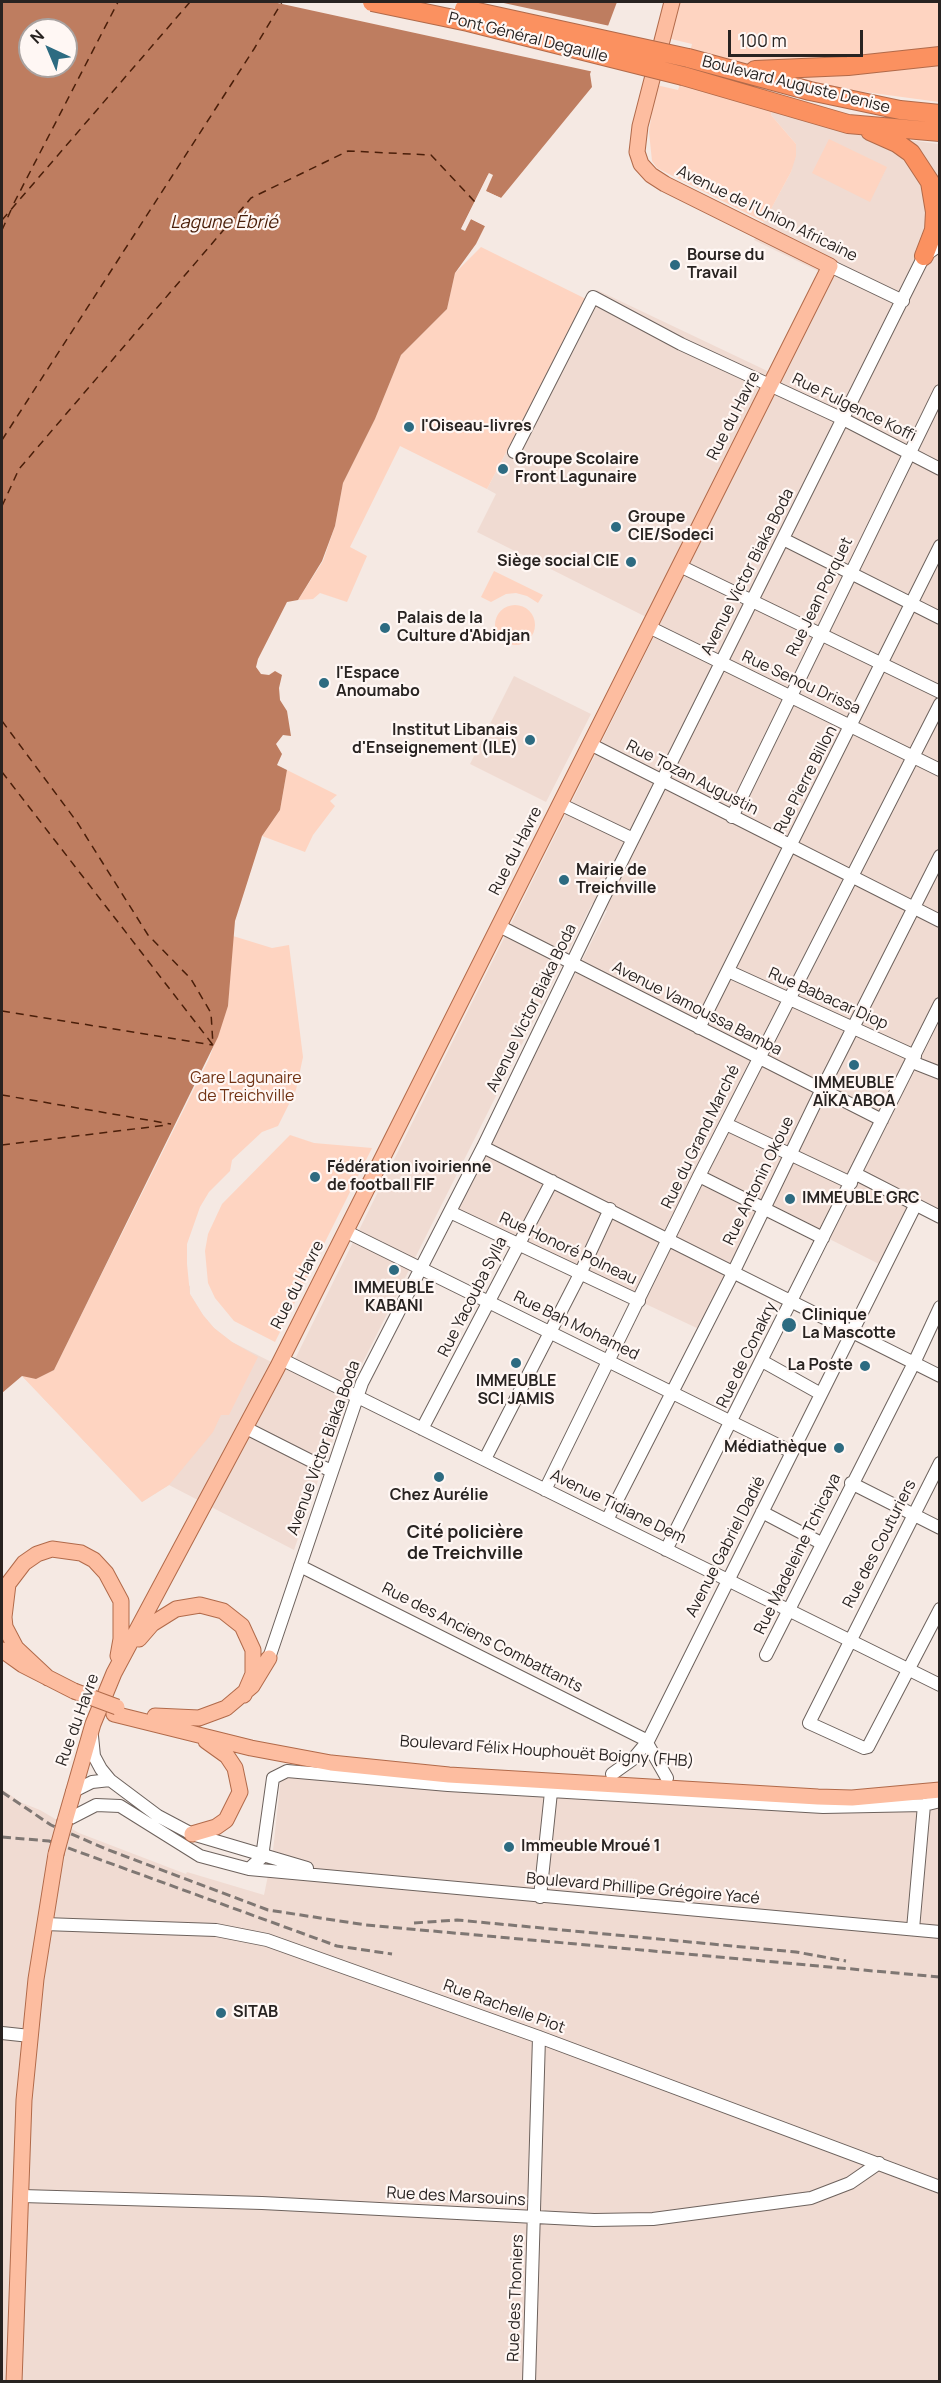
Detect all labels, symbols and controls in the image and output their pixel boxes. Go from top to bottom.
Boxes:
street label: Pont Général Degaulle [446,9,610,67]
north arrow [18,18,78,78]
scale bar [731,18,866,56]
text: N [25,25,49,48]
text: 100 m [739,28,787,52]
street label: Boulevard Auguste Denise [700,52,892,118]
street label: Avenue de l'Union Africaine [674,162,860,266]
water label: Lagune Ébrié [170,212,278,234]
place label: Bourse du Travail [687,246,764,284]
marker: Bourse du Travail [668,258,682,272]
street label: Rue du Havre [703,368,765,464]
street label: Rue Fulgence Koffi [789,370,919,446]
place label: l'Oiseau-livres [421,417,532,437]
marker: l'Oiseau-livres [402,420,416,434]
place label: Groupe Scolaire Front Lagunaire [515,450,639,488]
marker: Groupe Scolaire Front Lagunaire [496,462,510,476]
street label: Avenue Victor Biaka Boda [698,485,798,659]
place label: Groupe CIE/Sodeci [628,508,714,546]
marker: Groupe CIE/Sodeci [609,520,623,534]
street label: Rue Jean Porquet [783,534,857,660]
place label: Siège social CIE [497,552,619,572]
marker: Siège social CIE [624,555,638,569]
place label: Palais de la Culture d'Abidjan [397,609,530,647]
marker: Palais de la Culture d'Abidjan [378,621,392,635]
street label: Rue Senou Drissa [739,647,863,719]
place label: l'Espace Anoumabo [336,664,420,702]
marker: l'Espace Anoumabo [317,676,331,690]
place label: Institut Libanais d'Enseignement (ILE) [352,721,518,759]
street label: Rue Pierre Billon [770,723,842,837]
marker: Institut Libanais d'Enseignement (ILE) [523,733,537,747]
street label: Rue Tozan Augustin [623,736,761,820]
street label: Rue du Havre [485,803,547,899]
place label: Mairie de Treichville [576,861,656,899]
marker: Mairie de Treichville [557,873,571,887]
street label: Avenue Victor Biaka Boda [483,921,581,1095]
street label: Avenue Vamoussa Bamba [609,958,785,1060]
street label: Rue Babacar Diop [765,964,891,1034]
marker: IMMEUBLE AÏKA ABOA [847,1058,861,1072]
street label: Rue du Grand Marché [658,1062,744,1212]
park label: Gare Lagunaire de Treichville [190,1069,302,1107]
place label: IMMEUBLE AÏKA ABOA [813,1074,895,1112]
street label: Rue Antonin Okoue [719,1113,799,1249]
place label: Fédération ivoirienne de football FIF [327,1158,491,1196]
marker: Fédération ivoirienne de football FIF [308,1170,322,1184]
place label: IMMEUBLE GRC [802,1189,920,1209]
marker: IMMEUBLE GRC [783,1192,797,1206]
street label: Rue Honoré Polneau [496,1209,640,1289]
street label: Rue Yacouba Sylla [434,1234,512,1360]
street label: Rue du Havre [267,1237,329,1333]
marker: IMMEUBLE KABANI [387,1263,401,1277]
place label: IMMEUBLE KABANI [354,1279,434,1317]
street label: Rue Bah Mohamed [510,1287,642,1365]
street label: Rue de Conakry [713,1299,781,1411]
place label: Clinique La Mascotte [802,1306,896,1344]
marker: Clinique La Mascotte [780,1316,798,1334]
marker: IMMEUBLE SCI JAMIS [509,1356,523,1370]
place label: La Poste [787,1356,853,1376]
street label: Avenue Victor Biaka Boda [283,1358,365,1538]
marker: La Poste [858,1359,872,1373]
place label: IMMEUBLE SCI JAMIS [476,1372,556,1410]
place label: Médiathèque [724,1438,827,1458]
marker: Médiathèque [832,1441,846,1455]
street label: Avenue Tidiane Dem [547,1466,689,1548]
marker: Chez Aurélie [432,1470,446,1484]
street label: Rue Madeleine Tchicaya [751,1470,845,1638]
street label: Avenue Gabriel Dadié [682,1473,770,1621]
street label: Rue des Couturiers [839,1477,921,1611]
place label: Chez Aurélie [390,1486,488,1506]
district label: Cité policière de Treichville [407,1522,523,1564]
street label: Rue des Anciens Combattants [378,1579,586,1697]
street label: Rue du Havre [52,1671,104,1769]
street label: Boulevard Félix Houphouët Boigny (FHB) [399,1732,695,1772]
place label: Immeuble Mroué 1 [521,1837,661,1857]
marker: Immeuble Mroué 1 [502,1840,516,1854]
street label: Boulevard Phillipe Grégoire Yacé [525,1869,761,1909]
street label: Rue Rachelle Piot [441,1976,567,2038]
place label: SITAB [233,2003,278,2023]
marker: SITAB [214,2006,228,2020]
street label: Rue des Marsouins [386,2184,526,2210]
street label: Rue des Thoniers [504,2234,528,2362]

